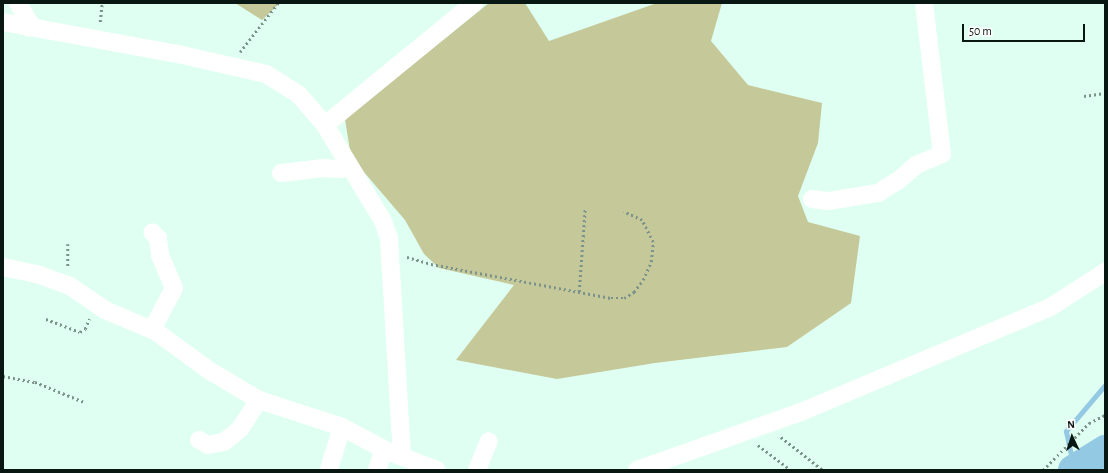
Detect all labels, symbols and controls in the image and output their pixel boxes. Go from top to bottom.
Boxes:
scale bar [964,16,1087,42]
text: 50 m [969,25,992,37]
north arrow [1052,417,1092,457]
text: N [1067,419,1075,430]

